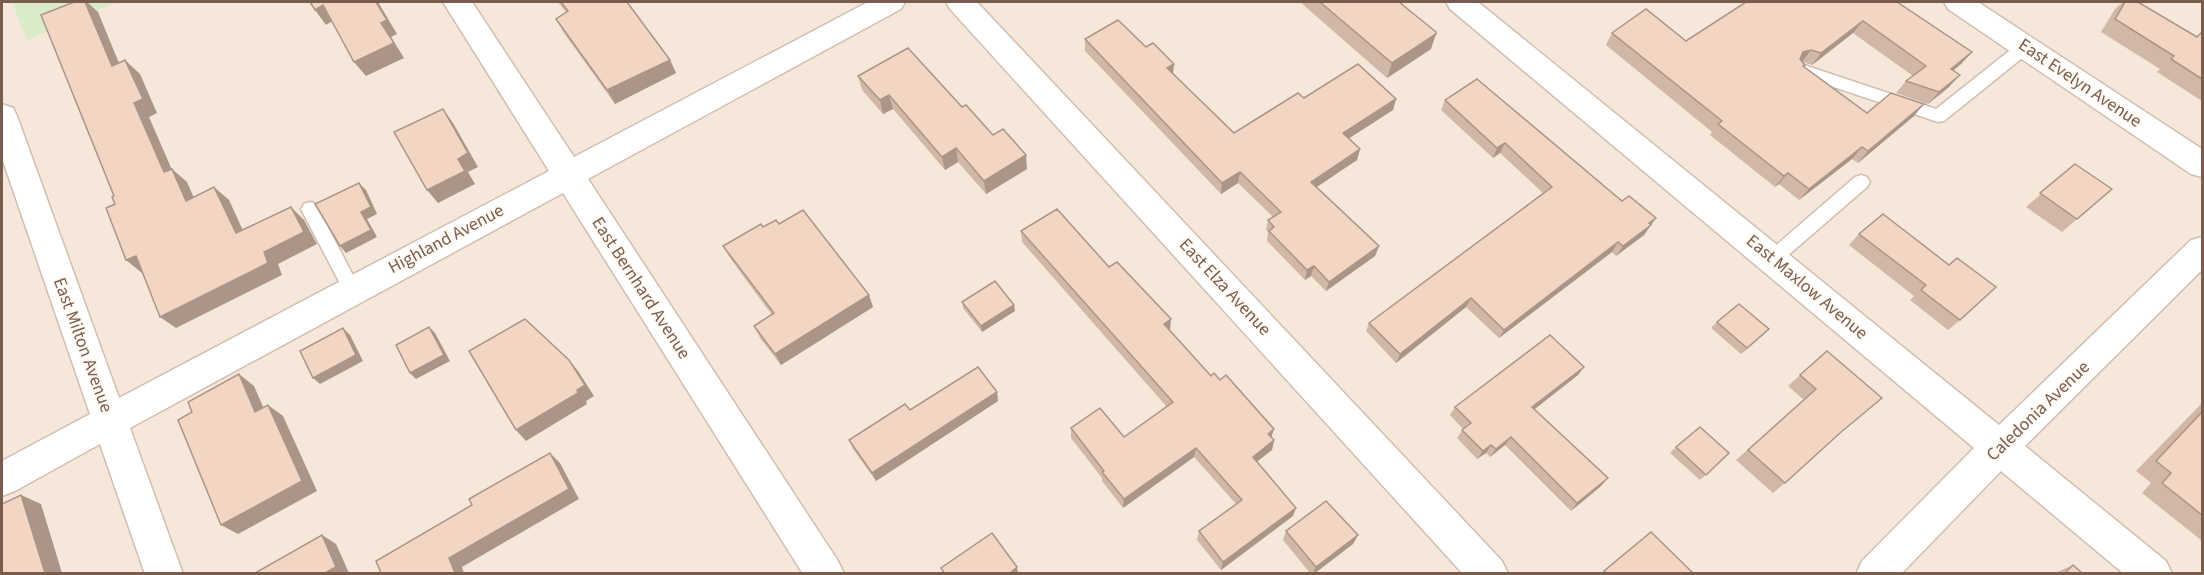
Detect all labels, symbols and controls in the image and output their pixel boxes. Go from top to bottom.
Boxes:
street label: East Evelyn Avenue [2013,32,2147,134]
street label: Highland Avenue [384,198,508,280]
street label: East Bernhard Avenue [586,212,696,364]
street label: East Maxlow Avenue [1741,229,1873,345]
street label: East Elza Avenue [1173,233,1277,341]
street label: East Milton Avenue [47,274,119,416]
street label: Caledonia Avenue [1981,355,2095,467]

